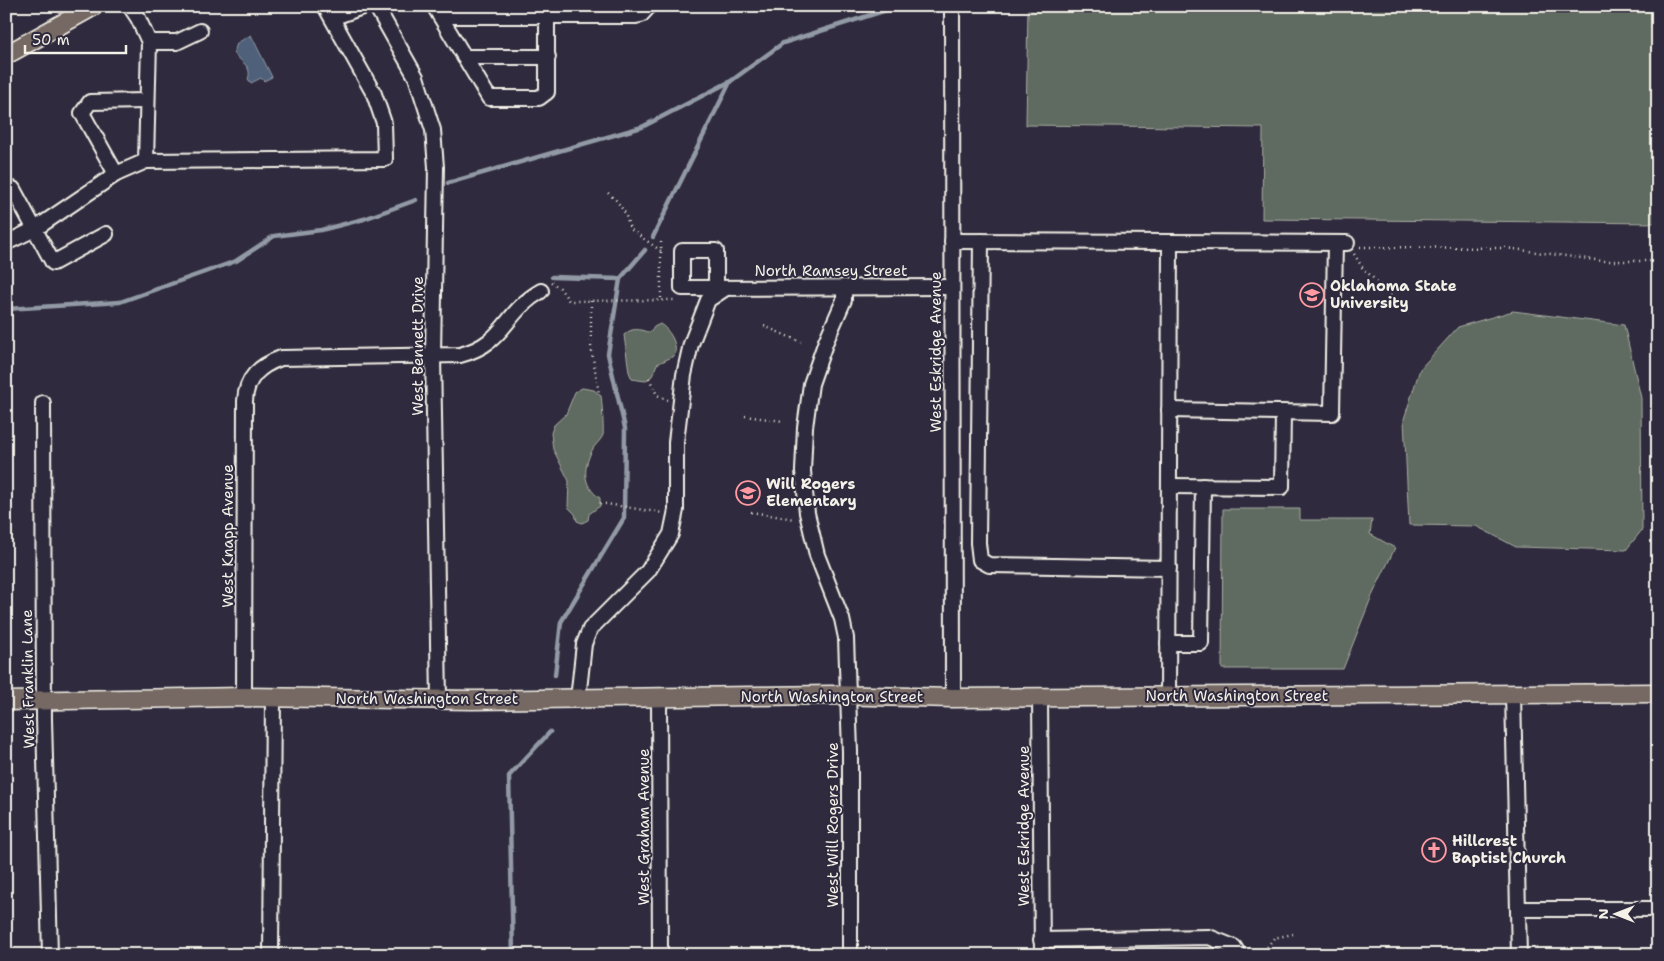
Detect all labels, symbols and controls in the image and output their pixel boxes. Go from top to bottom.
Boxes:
scale bar [25,22,126,54]
text: 50 m [32,30,70,50]
street label: North Ramsey Street [754,261,908,281]
street label: West Eskridge Avenue [926,271,946,433]
street label: West Bennett Drive [408,276,428,416]
place label: Oklahoma State University [1330,276,1457,313]
school or university icon: Oklahoma State University [1299,282,1325,308]
street label: West Knapp Avenue [218,464,238,608]
place label: Will Rogers Elementary [766,474,857,511]
school or university icon: Will Rogers Elementary [735,480,761,506]
street label: West Franklin Lane [17,609,39,749]
street label: North Washington Street [1146,686,1328,706]
street label: North Washington Street [741,687,923,707]
street label: North Washington Street [336,689,518,709]
street label: West Will Rogers Drive [823,742,843,908]
street label: West Eskridge Avenue [1014,745,1034,907]
street label: West Graham Avenue [634,748,654,906]
place label: Hillcrest Baptist Church [1452,831,1566,868]
church icon: Hillcrest Baptist Church [1421,837,1447,863]
north arrow [1592,888,1642,938]
text: N [1594,908,1612,920]

